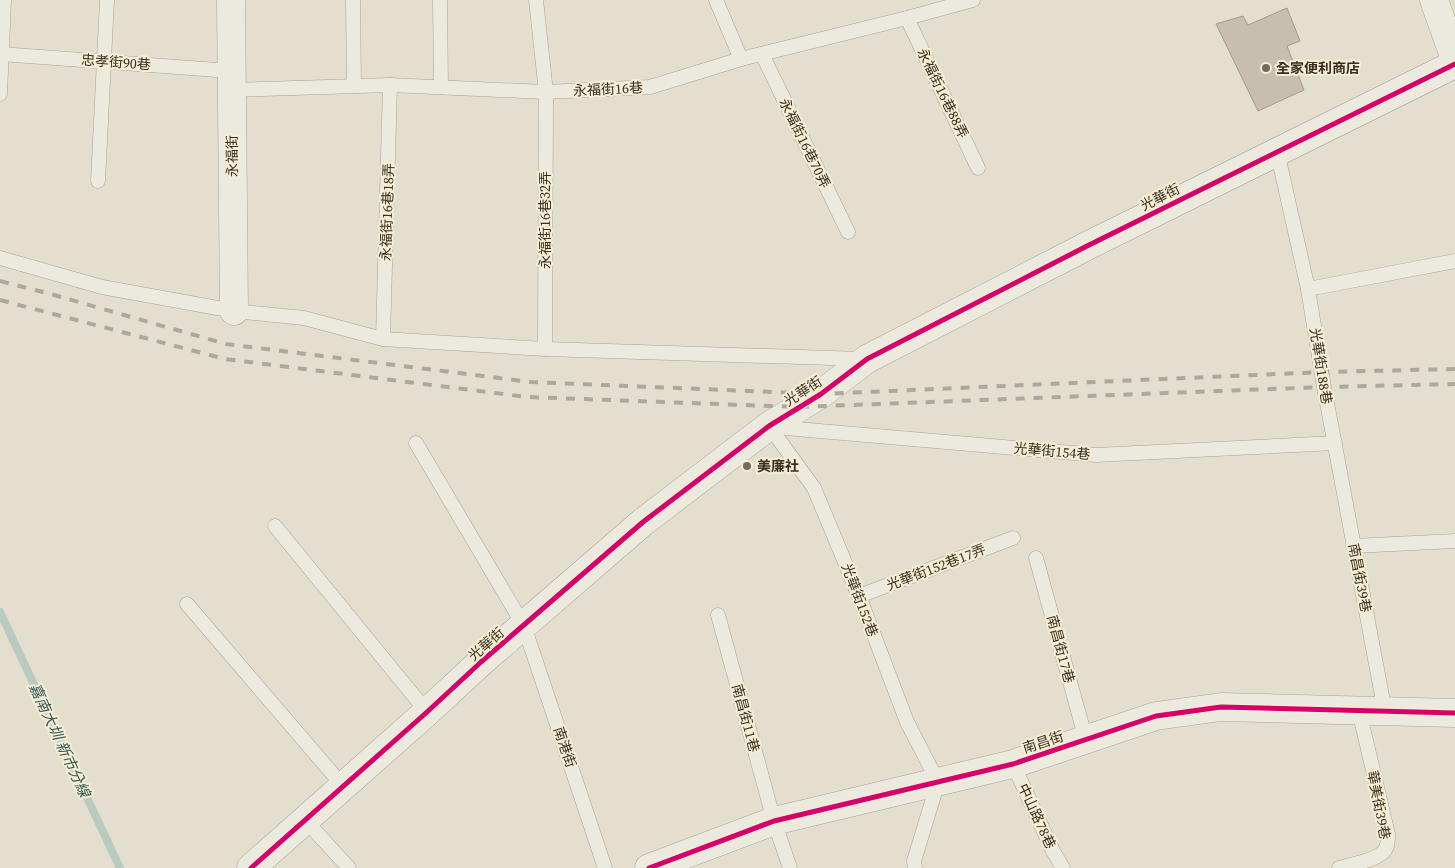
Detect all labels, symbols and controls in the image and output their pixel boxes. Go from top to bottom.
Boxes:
street label: 永福街16巷88弄 [913,45,973,141]
street label: 忠孝街90巷 [80,50,152,74]
place label: 全家便利商店 [1276,58,1360,78]
marker: 全家便利商店 [1260,62,1272,74]
street label: 永福街16巷 [573,77,643,101]
street label: 永福街16巷70弄 [775,95,835,191]
street label: 永福街 [222,135,242,177]
street label: 永福街16巷18弄 [375,163,399,261]
street label: 永福街16巷32弄 [535,171,555,269]
street label: 光華街 [1137,179,1183,215]
street label: 光華街188巷 [1305,326,1337,406]
street label: 光華街 [780,371,826,411]
street label: 光華街154巷 [1013,438,1091,464]
place label: 美廉社 [757,456,799,476]
marker: 美廉社 [741,460,753,472]
street label: 光華街152巷17弄 [883,539,989,595]
street label: 南昌街39巷 [1344,542,1376,614]
street label: 光華街152巷 [837,560,883,640]
street label: 南昌街17巷 [1042,613,1080,685]
street label: 光華街 [464,623,508,665]
water label: 嘉南大圳 新市分線 [24,680,96,802]
street label: 南昌街11巷 [727,682,765,754]
street label: 南港街 [549,724,581,770]
street label: 南昌街 [1020,726,1066,758]
street label: 華美街39巷 [1363,769,1395,841]
street label: 中山路78巷 [1013,780,1061,852]

